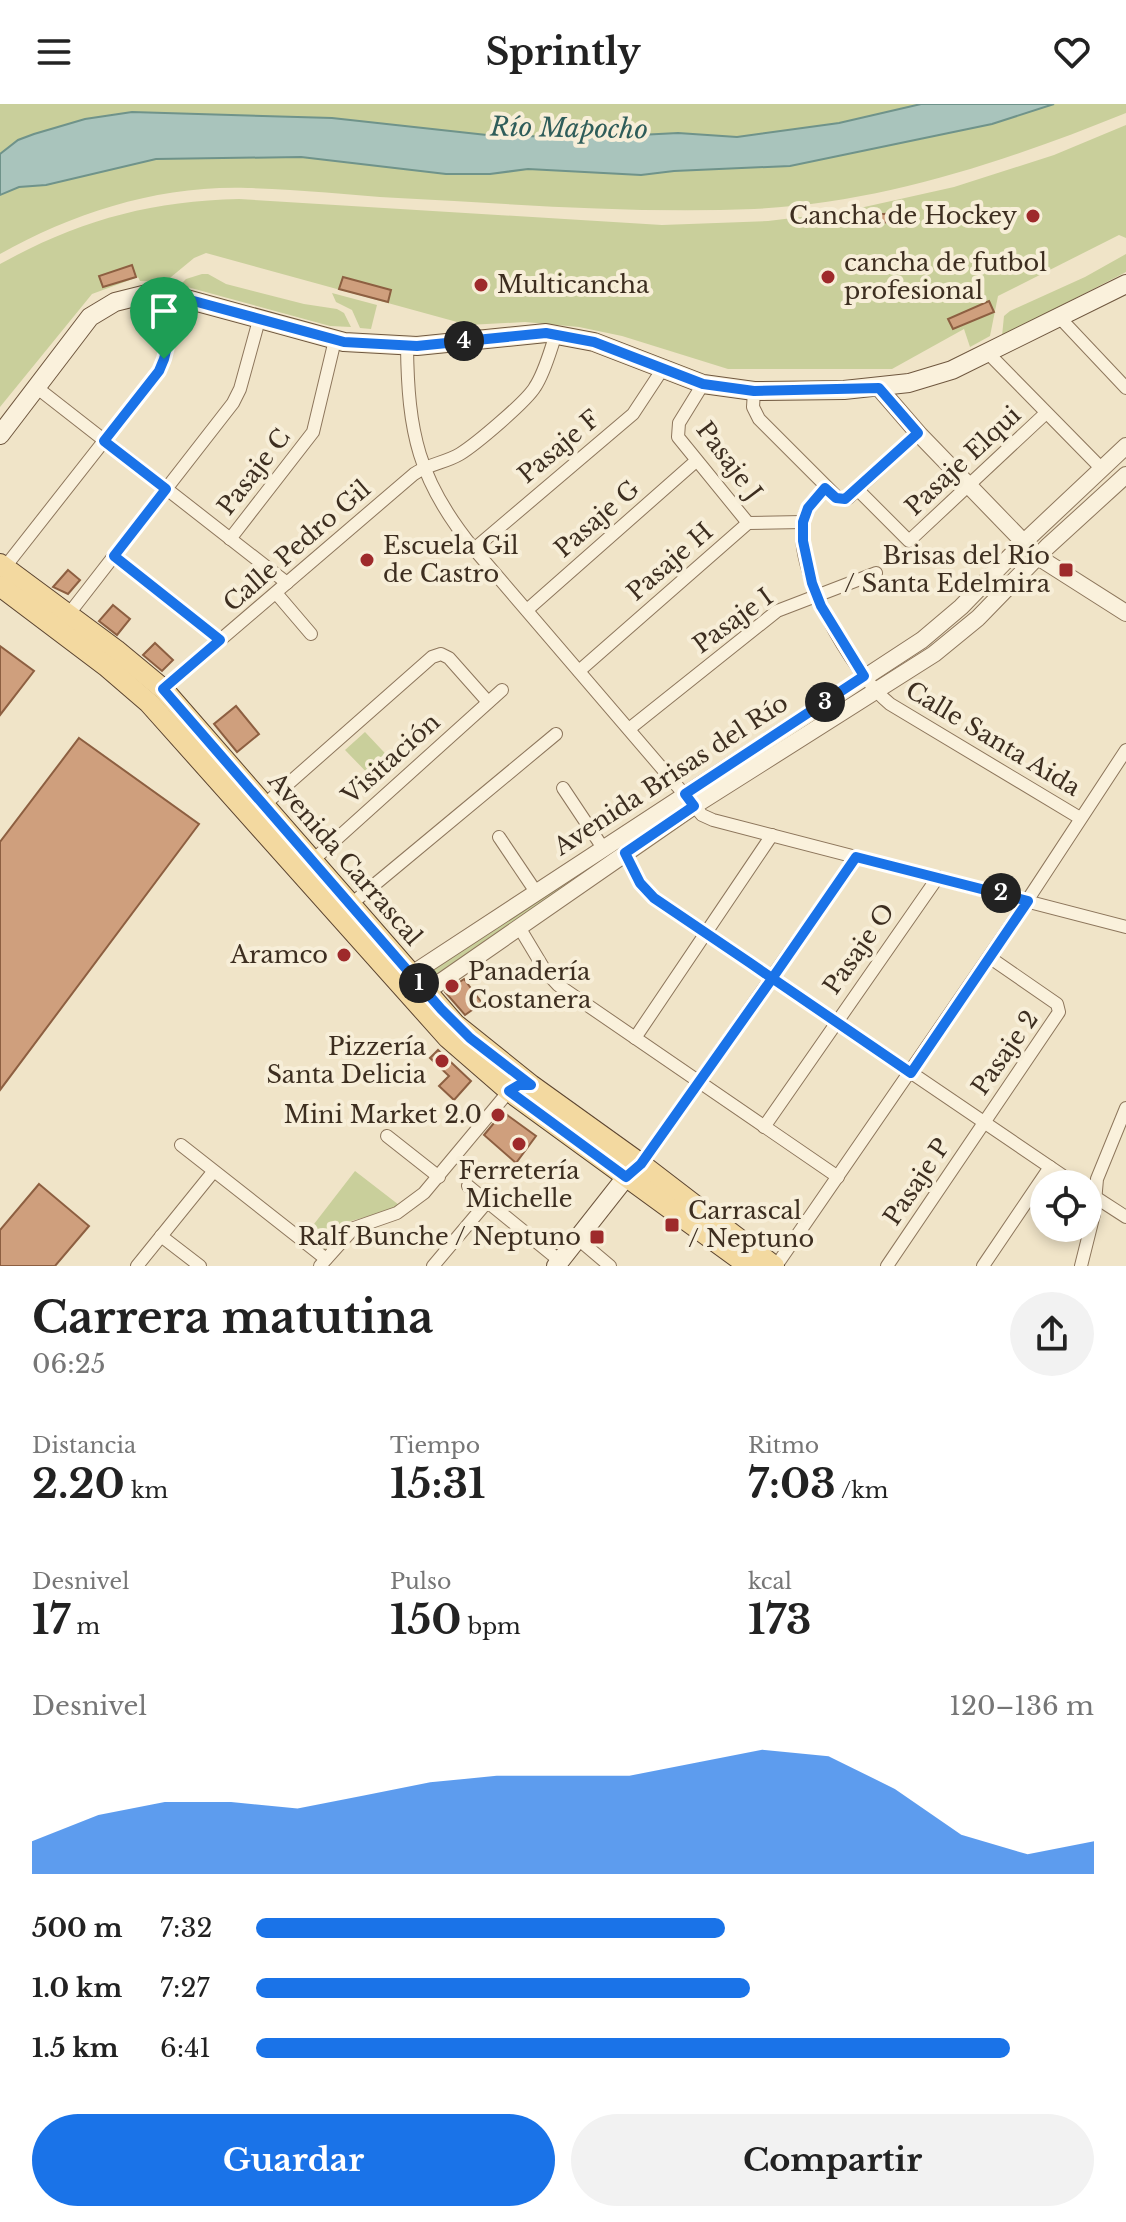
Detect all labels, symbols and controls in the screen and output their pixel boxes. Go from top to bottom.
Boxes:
icon: menu [32,30,76,74]
text: Sprintly [485,30,641,75]
icon: heart [1050,30,1094,74]
water label: Río Mapocho [489,111,648,145]
place label: Cancha de Hockey [789,201,1018,230]
marker: Cancha de Hockey [1024,207,1042,225]
place label: cancha de futbol profesional [844,248,1047,305]
marker: cancha de futbol profesional [819,268,837,286]
place label: Multicancha [497,270,650,299]
marker: Multicancha [472,276,490,294]
pin [130,277,198,359]
icon: arrive [142,289,186,333]
pin: 4 [444,321,484,361]
text: 4 [457,327,471,354]
street label: Pasaje Elqui [899,400,1026,521]
street label: Pasaje F [512,404,605,489]
street label: Pasaje J [690,416,768,506]
street label: Pasaje C [211,423,296,520]
street label: Calle Pedro Gil [217,474,376,617]
street label: Pasaje G [548,474,645,563]
street label: Pasaje H [621,517,718,607]
place label: Escuela Gil de Castro [383,531,519,588]
place label: Brisas del Río / Santa Edelmira [844,541,1051,598]
marker: Escuela Gil de Castro [358,551,376,569]
marker: Brisas del Río / Santa Edelmira [1057,561,1075,579]
street label: Pasaje I [687,582,778,659]
street label: Calle Santa Aida [901,675,1086,802]
pin: 3 [805,682,845,722]
street label: Avenida Brisas del Río [547,688,793,862]
text: 3 [818,688,832,715]
street label: Visitación [335,707,446,811]
street label: Avenida Carrascal [262,766,428,951]
pin: 2 [981,873,1021,913]
text: 2 [994,879,1008,906]
street label: Pasaje O [817,898,900,1000]
place label: Aramco [229,940,328,969]
marker: Aramco [335,946,353,964]
place label: Panadería Costanera [468,957,592,1014]
pin: 1 [399,963,439,1003]
text: 1 [414,969,424,996]
marker: Panadería Costanera [443,977,461,995]
street label: Pasaje 2 [965,1005,1044,1101]
place label: Pizzería Santa Delicia [266,1032,427,1089]
marker: Pizzería Santa Delicia [433,1052,451,1070]
place label: Mini Market 2.0 [284,1100,482,1129]
marker: Mini Market 2.0 [489,1106,507,1124]
street label: Pasaje P [877,1133,956,1231]
marker: Ferretería Michelle [510,1135,528,1153]
place label: Ferretería Michelle [459,1156,580,1213]
map controls [1030,1170,1102,1242]
button: locate [1030,1170,1102,1242]
place label: Carrascal / Neptuno [688,1196,814,1253]
marker: Carrascal / Neptuno [663,1216,681,1234]
place label: Ralf Bunche / Neptuno [298,1222,581,1251]
marker: Ralf Bunche / Neptuno [588,1228,606,1246]
text: Carrera matutina [32,1290,434,1345]
button: share [1010,1292,1094,1376]
text: 06:25 [32,1348,105,1380]
text: Distancia [32,1432,136,1459]
text: Tiempo [390,1432,480,1459]
text: Ritmo [748,1432,819,1459]
text: 2.20 [32,1459,125,1509]
text: 15:31 [390,1459,486,1509]
text: 7:03 [748,1459,836,1509]
text: km [125,1477,168,1504]
text: /km [836,1477,888,1504]
text: Desnivel [32,1568,129,1595]
text: Pulso [390,1568,451,1595]
text: kcal [748,1568,792,1595]
text: 17 [32,1595,70,1645]
text: 150 [390,1595,461,1645]
text: 173 [748,1595,812,1645]
text: m [70,1613,100,1640]
text: bpm [461,1613,521,1640]
text: Desnivel [32,1690,147,1722]
text: 120–136 m [949,1690,1094,1722]
text: 500 m [32,1912,122,1944]
text: 7:32 [160,1912,213,1944]
text: 1.0 km [32,1972,122,2004]
text: 7:27 [160,1972,210,2004]
text: 1.5 km [32,2032,119,2064]
text: 6:41 [160,2032,211,2064]
button: Guardar [32,2114,555,2206]
button: Compartir [571,2114,1094,2206]

